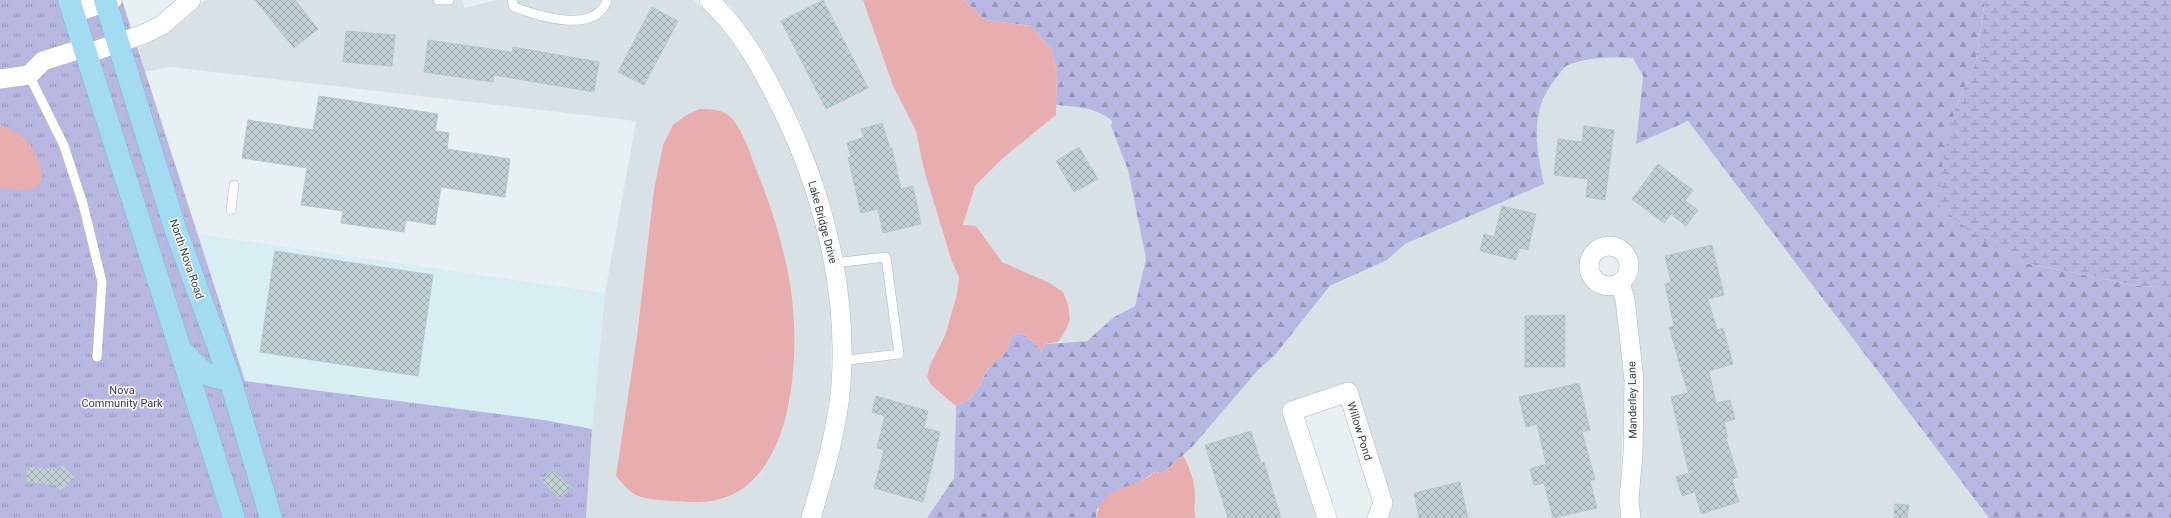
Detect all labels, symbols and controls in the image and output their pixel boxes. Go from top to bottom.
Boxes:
street label: Lake Bridge Drive [805,179,840,265]
street label: North Nova Road [167,217,206,301]
street label: Manderley Lane [1625,361,1640,439]
park label: Nova Community Park [81,384,163,410]
street label: Willow Pond [1344,400,1375,462]

